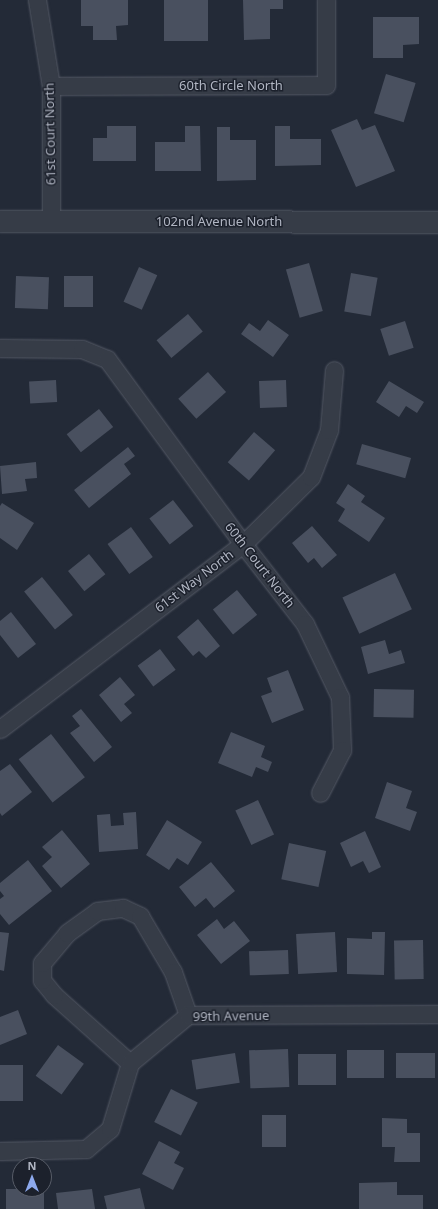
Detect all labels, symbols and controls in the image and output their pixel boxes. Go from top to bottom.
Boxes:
street label: 60th Circle North [179,77,283,93]
street label: 61st Court North [41,83,59,185]
street label: 102nd Avenue North [156,213,282,229]
street label: 60th Court North [222,519,298,611]
street label: 61st Way North [152,546,236,616]
street label: 99th Avenue [193,1008,269,1024]
north arrow [12,1157,52,1197]
text: N [28,1158,36,1173]

